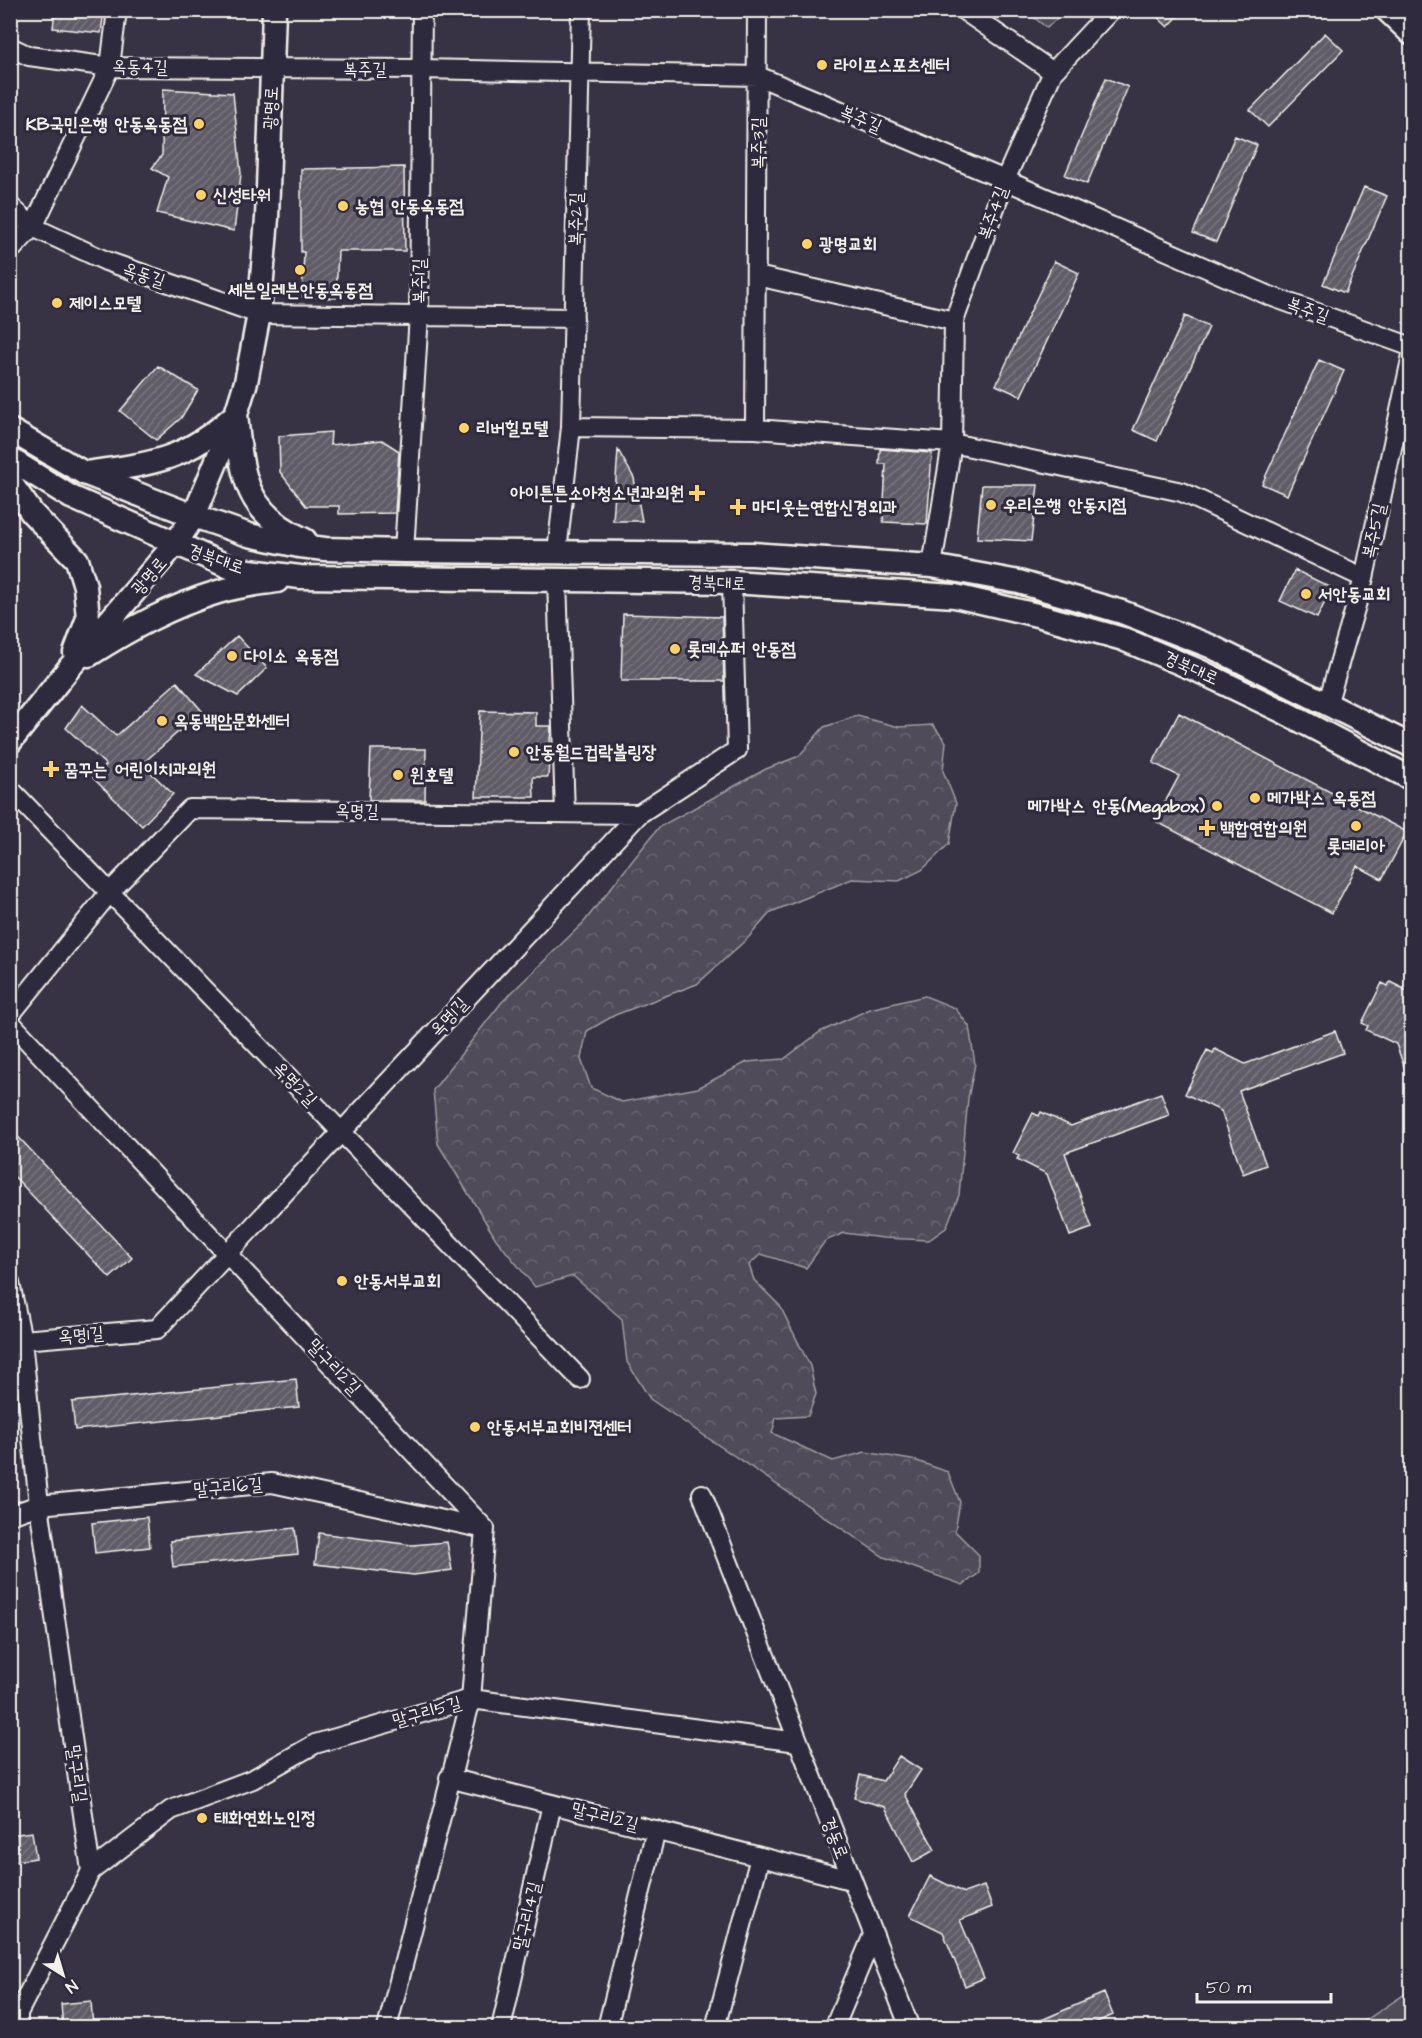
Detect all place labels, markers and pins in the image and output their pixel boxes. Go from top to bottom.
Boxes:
place label: 라이프스포츠센터 [834,53,950,78]
marker: 라이프스포츠센터 [815,58,829,72]
place label: KB국민은행 안동옥동점 [26,112,188,137]
marker: KB국민은행 안동옥동점 [192,117,206,131]
place label: 신성타워 [213,183,271,208]
marker: 신성타워 [194,188,208,202]
place label: 농협 안동옥동점 [355,194,464,219]
marker: 농협 안동옥동점 [336,199,350,213]
place label: 광명교회 [819,232,877,257]
marker: 광명교회 [800,237,814,251]
marker: 세븐일레븐안동옥동점 [293,263,307,277]
place label: 세븐일레븐안동옥동점 [228,278,373,303]
place label: 제이스모텔 [69,291,142,316]
marker: 제이스모텔 [50,296,64,310]
place label: 리버힐모텔 [476,416,549,441]
marker: 리버힐모텔 [457,421,471,435]
place label: 아이튼튼소아청소년과의원 [510,481,684,506]
marker: 아이튼튼소아청소년과의원 [688,484,706,502]
place label: 우리은행 안동지점 [1003,493,1127,518]
place label: 마디웃는연합신경외과 [752,495,897,520]
marker: 마디웃는연합신경외과 [729,498,747,516]
marker: 우리은행 안동지점 [984,498,998,512]
place label: 서안동교회 [1318,582,1390,607]
marker: 서안동교회 [1299,587,1313,601]
place label: 롯데슈퍼 안동점 [687,637,796,662]
marker: 롯데슈퍼 안동점 [668,642,682,656]
place label: 다이소 옥동점 [244,644,339,669]
marker: 다이소 옥동점 [225,649,239,663]
place label: 옥동백암문화센터 [174,709,290,734]
marker: 옥동백암문화센터 [155,714,169,728]
place label: 안동월드컵락볼링장 [526,740,657,765]
marker: 안동월드컵락볼링장 [507,745,521,759]
place label: 꿈꾸는 어린이치과의원 [64,757,216,782]
marker: 꿈꾸는 어린이치과의원 [42,760,60,778]
place label: 윈호텔 [410,763,454,788]
marker: 윈호텔 [391,768,405,782]
place label: 메가박스 옥동점 [1267,786,1376,811]
marker: 메가박스 옥동점 [1248,791,1262,805]
place label: 메가박스 안동(Megabox) [1027,794,1206,820]
marker: 메가박스 안동(Megabox) [1210,799,1224,813]
place label: 백합연합의원 [1220,816,1307,841]
marker: 백합연합의원 [1198,819,1216,837]
marker: 롯데리아 [1349,819,1363,833]
place label: 롯데리아 [1327,834,1385,859]
place label: 안동서부교회 [354,1269,441,1294]
marker: 안동서부교회 [335,1274,349,1288]
place label: 안동서부교회비젼센터 [487,1415,632,1440]
marker: 안동서부교회비젼센터 [468,1420,482,1434]
place label: 태화연화노인정 [214,1806,315,1831]
marker: 태화연화노인정 [195,1811,209,1825]

